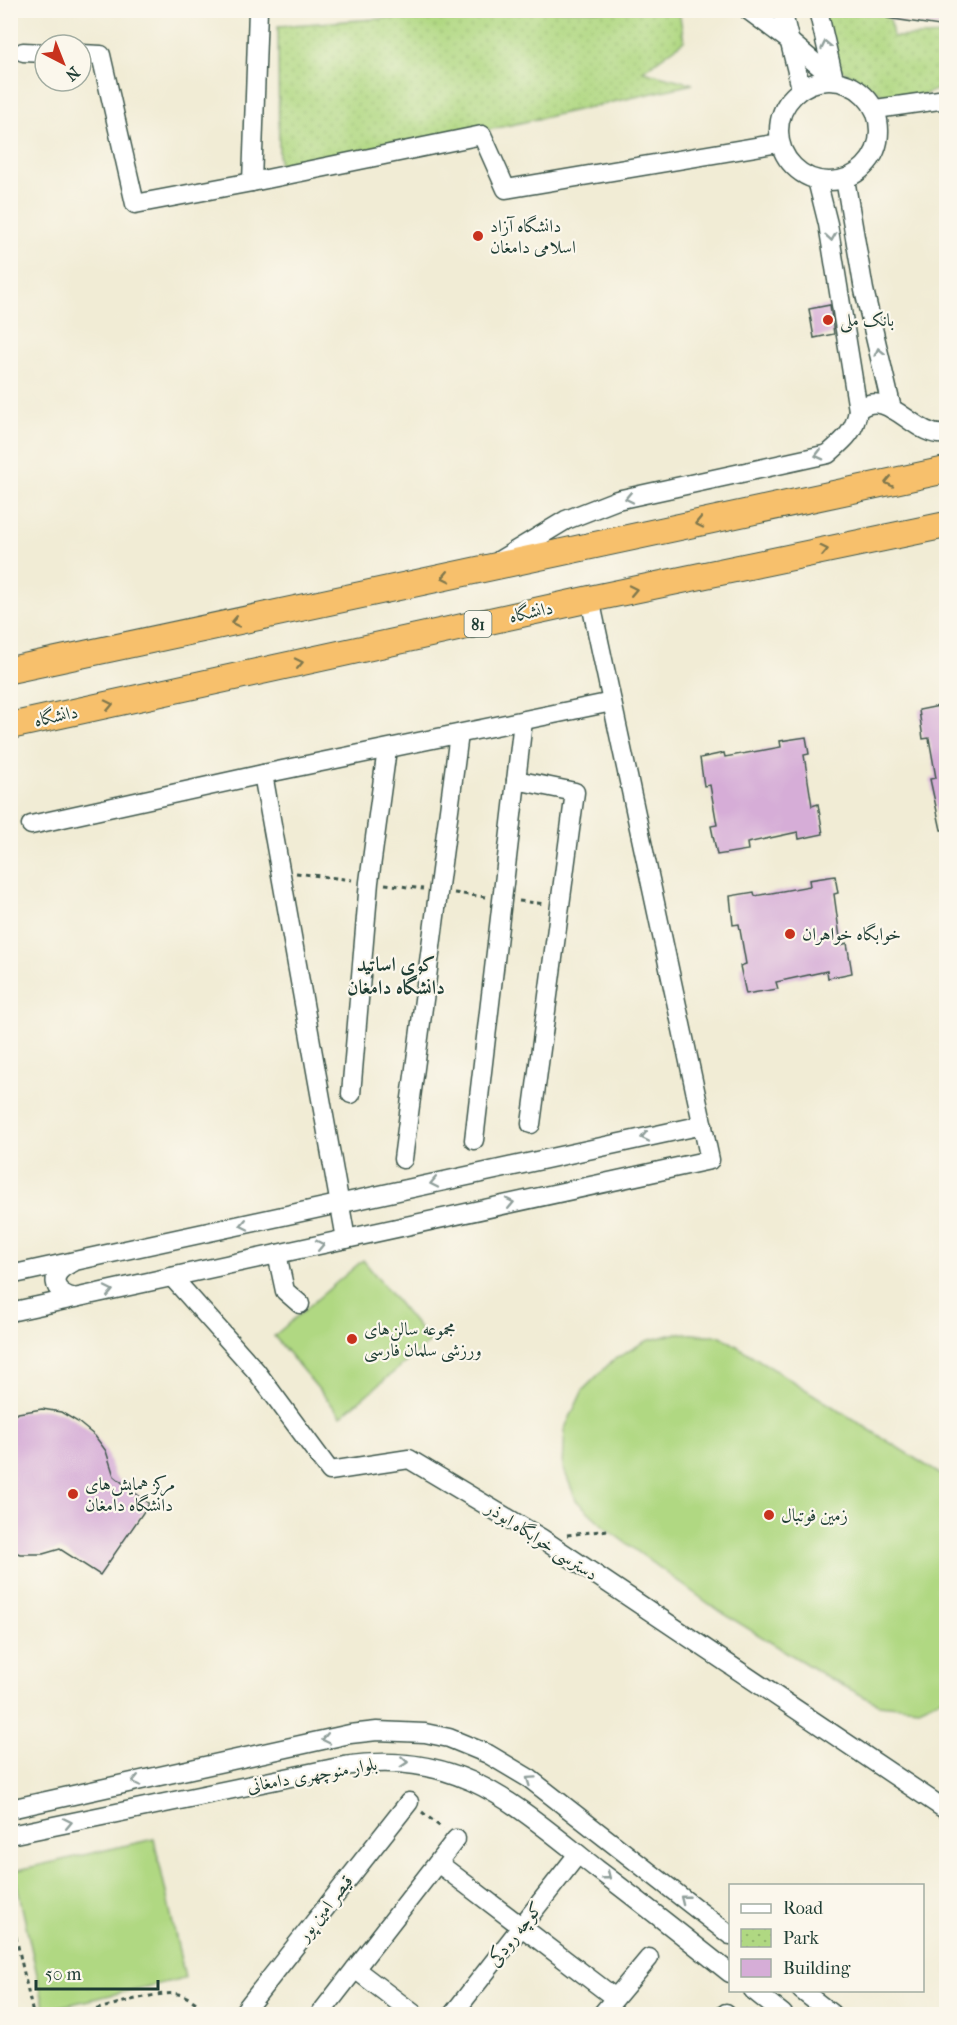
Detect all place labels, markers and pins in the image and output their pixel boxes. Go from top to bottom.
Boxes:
place label: دانشگاه آزاد اسلامی دامغان [490,214,576,258]
marker: دانشگاه آزاد اسلامی دامغان [471,229,485,243]
place label: بانک ملی [840,310,894,333]
marker: بانک ملی [821,313,835,327]
place label: خوابگاه خواهران [802,922,901,946]
marker: خوابگاه خواهران [783,927,797,941]
place label: مجموعه سالن‌های ورزشی سلمان فارسی [364,1319,482,1363]
marker: مجموعه سالن‌های ورزشی سلمان فارسی [345,1332,359,1346]
place label: مرکز همایش‌های دانشگاه دامغان [85,1474,175,1516]
marker: مرکز همایش‌های دانشگاه دامغان [66,1487,80,1501]
place label: زمین فوتبال [781,1505,848,1526]
marker: زمین فوتبال [762,1508,776,1522]

